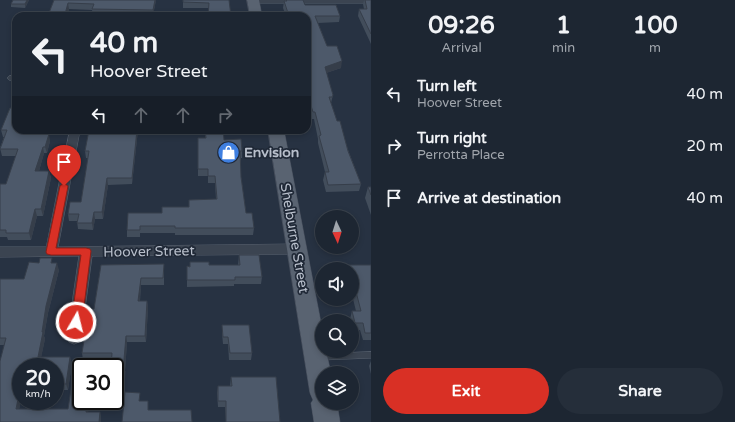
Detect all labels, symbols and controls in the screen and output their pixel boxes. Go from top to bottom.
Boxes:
text: 09:26 [428,11,495,40]
text: 1 [556,11,571,40]
text: 100 [632,11,678,40]
text: 40 m [90,26,158,60]
icon: left [24,28,76,80]
text: Arrival [441,40,482,56]
text: min [552,40,575,56]
text: m [649,40,661,56]
text: Hoover Street [90,60,208,82]
text: Turn left [417,77,477,95]
icon: left [383,83,405,105]
text: 40 m [686,85,723,103]
text: Hoover Street [417,95,502,111]
icon: left [88,104,110,126]
icon: ahead [130,104,152,126]
icon: ahead [172,104,194,126]
icon: right [214,104,236,126]
text: Turn right [417,129,487,147]
icon: right [383,135,405,157]
text: 20 m [686,137,723,155]
shop icon: Envision [216,139,242,165]
place label: Envision [244,144,299,161]
pin [47,145,81,186]
text: Perrotta Place [417,147,505,163]
icon: arrive [53,151,75,173]
street label: Shelburne Street [276,182,313,295]
icon: arrive [383,187,405,209]
text: Arrive at destination [417,189,561,207]
text: 40 m [686,189,723,207]
north arrow [315,210,359,254]
map controls [315,210,359,410]
street label: Hoover Street [103,242,196,261]
button: sound [315,262,359,306]
position arrow [55,301,97,343]
button: search [315,314,359,358]
speed limit sign: 30 [72,358,124,410]
button: layers [315,366,359,410]
text: 20 [25,367,51,391]
button: Exit [383,368,549,414]
button: Share [557,368,723,414]
text: km/h [25,388,51,400]

